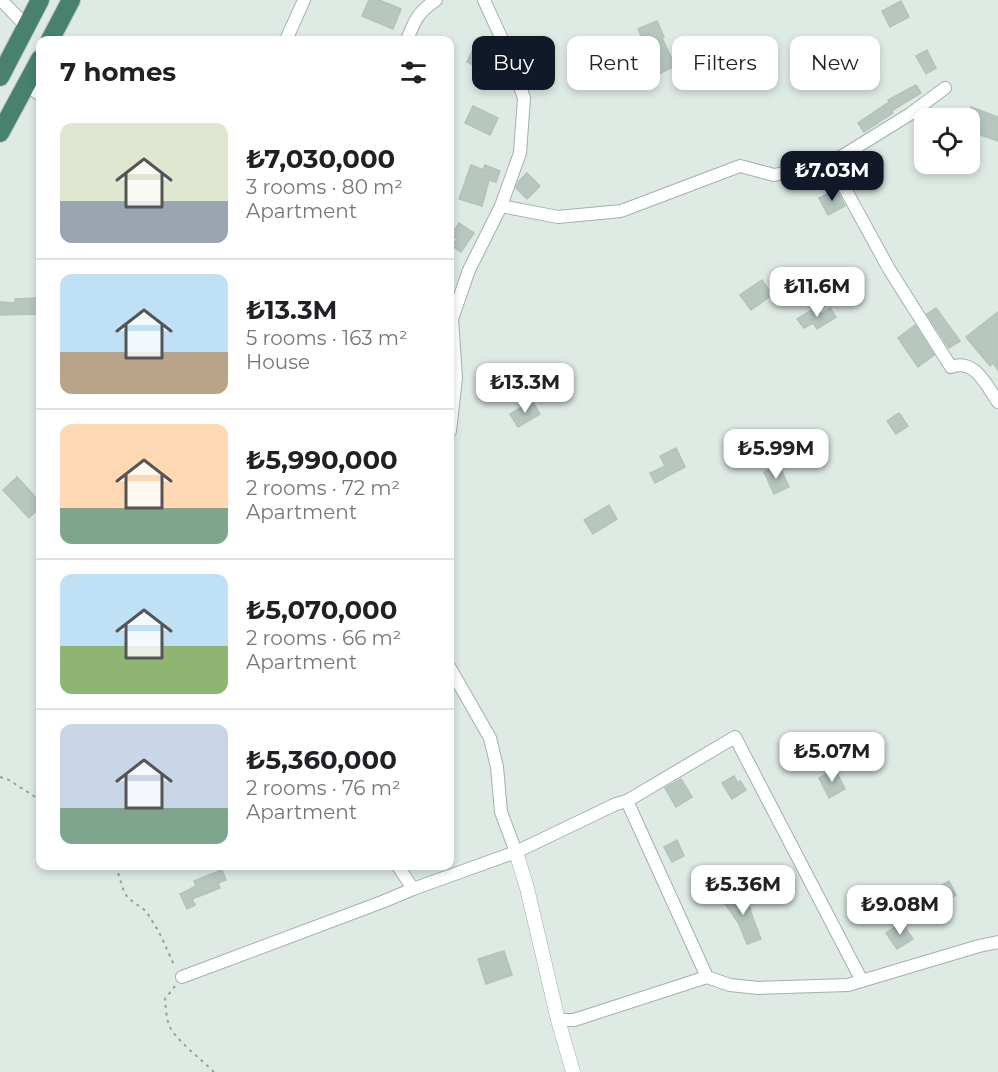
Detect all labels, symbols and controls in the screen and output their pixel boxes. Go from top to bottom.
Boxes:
chip: Buy [472,36,555,90]
chip: Rent [567,36,660,90]
chip: Filters [672,36,778,90]
chip: New [790,36,880,90]
text: 7 homes [60,56,176,88]
icon: filters [397,56,430,89]
map controls [914,108,980,174]
button: locate [914,108,980,174]
text: ₺7,030,000 [246,143,395,175]
icon: home [108,147,180,219]
pin: ₺7.03M [783,151,881,202]
text: ₺7.03M [795,158,869,182]
text: 3 rooms · 80 m² [246,175,403,199]
text: Apartment [246,199,357,223]
pin: ₺11.6M [768,267,866,318]
text: ₺11.6M [784,274,850,298]
text: ₺13.3M [246,294,337,326]
icon: home [108,298,180,370]
text: 5 rooms · 163 m² [246,326,408,350]
text: House [246,350,310,374]
pin: ₺13.3M [476,363,574,414]
text: ₺13.3M [490,370,560,394]
pin: ₺5.99M [727,429,825,480]
text: ₺5.99M [738,436,814,460]
text: ₺5,990,000 [246,444,398,476]
icon: home [108,448,180,520]
text: 2 rooms · 72 m² [246,476,400,500]
text: Apartment [246,500,357,524]
text: ₺5,070,000 [246,594,397,626]
icon: home [108,598,180,670]
text: 2 rooms · 66 m² [246,626,401,650]
text: Apartment [246,650,357,674]
pin: ₺5.07M [783,732,881,783]
text: ₺5.07M [794,739,870,763]
text: ₺5,360,000 [246,744,397,776]
icon: home [108,748,180,820]
text: 2 rooms · 76 m² [246,776,401,800]
text: Apartment [246,800,357,824]
pin: ₺5.36M [694,865,792,916]
text: ₺5.36M [705,872,781,896]
pin: ₺9.08M [851,885,949,936]
text: ₺9.08M [861,892,939,916]

